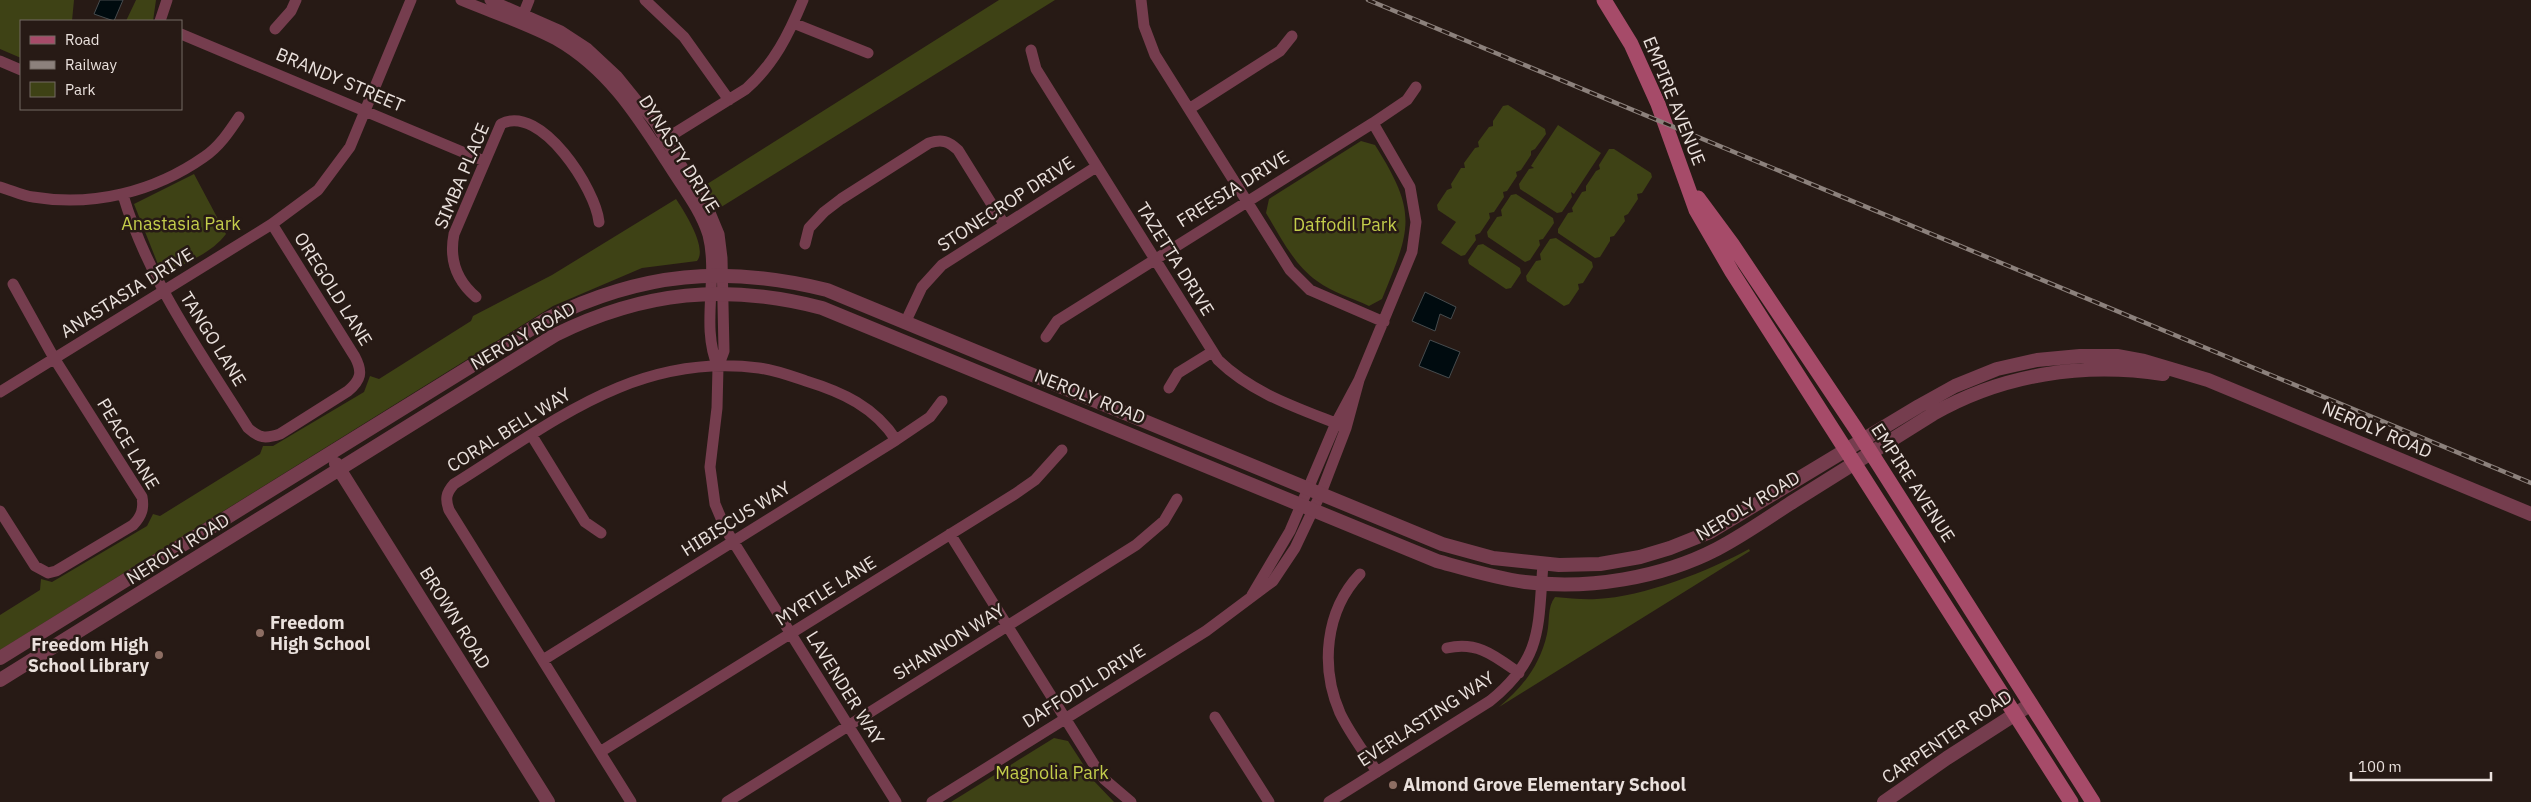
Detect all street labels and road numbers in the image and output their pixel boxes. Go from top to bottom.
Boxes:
street label: EMPIRE AVENUE [1638,33,1711,169]
street label: BRANDY STREET [272,42,408,117]
street label: DYNASTY DRIVE [634,91,725,217]
street label: SIMBA PLACE [429,119,494,232]
street label: FREESIA DRIVE [1172,145,1293,232]
street label: STONECROP DRIVE [933,151,1079,256]
street label: TAZETTA DRIVE [1131,198,1219,320]
street label: OREGOLD LANE [289,228,377,350]
street label: ANASTASIA DRIVE [56,242,197,343]
street label: TANGO LANE [175,287,252,390]
street label: NEROLY ROAD [466,296,579,375]
street label: NEROLY ROAD [1031,364,1149,429]
street label: CORAL BELL WAY [443,382,575,477]
street label: PEACE LANE [92,394,165,494]
street label: NEROLY ROAD [2319,396,2436,463]
street label: EMPIRE AVENUE [1866,419,1960,547]
street label: NEROLY ROAD [1692,465,1804,546]
street label: HIBISCUS WAY [677,476,795,561]
street label: NEROLY ROAD [122,508,234,589]
street label: MYRTLE LANE [771,550,880,631]
street label: BROWN ROAD [415,562,496,673]
street label: SHANNON WAY [889,598,1009,685]
street label: LAVENDER WAY [801,627,890,749]
street label: DAFFODIL DRIVE [1018,639,1150,733]
street label: EVERLASTING WAY [1353,666,1499,771]
street label: CARPENTER ROAD [1877,684,2016,789]

